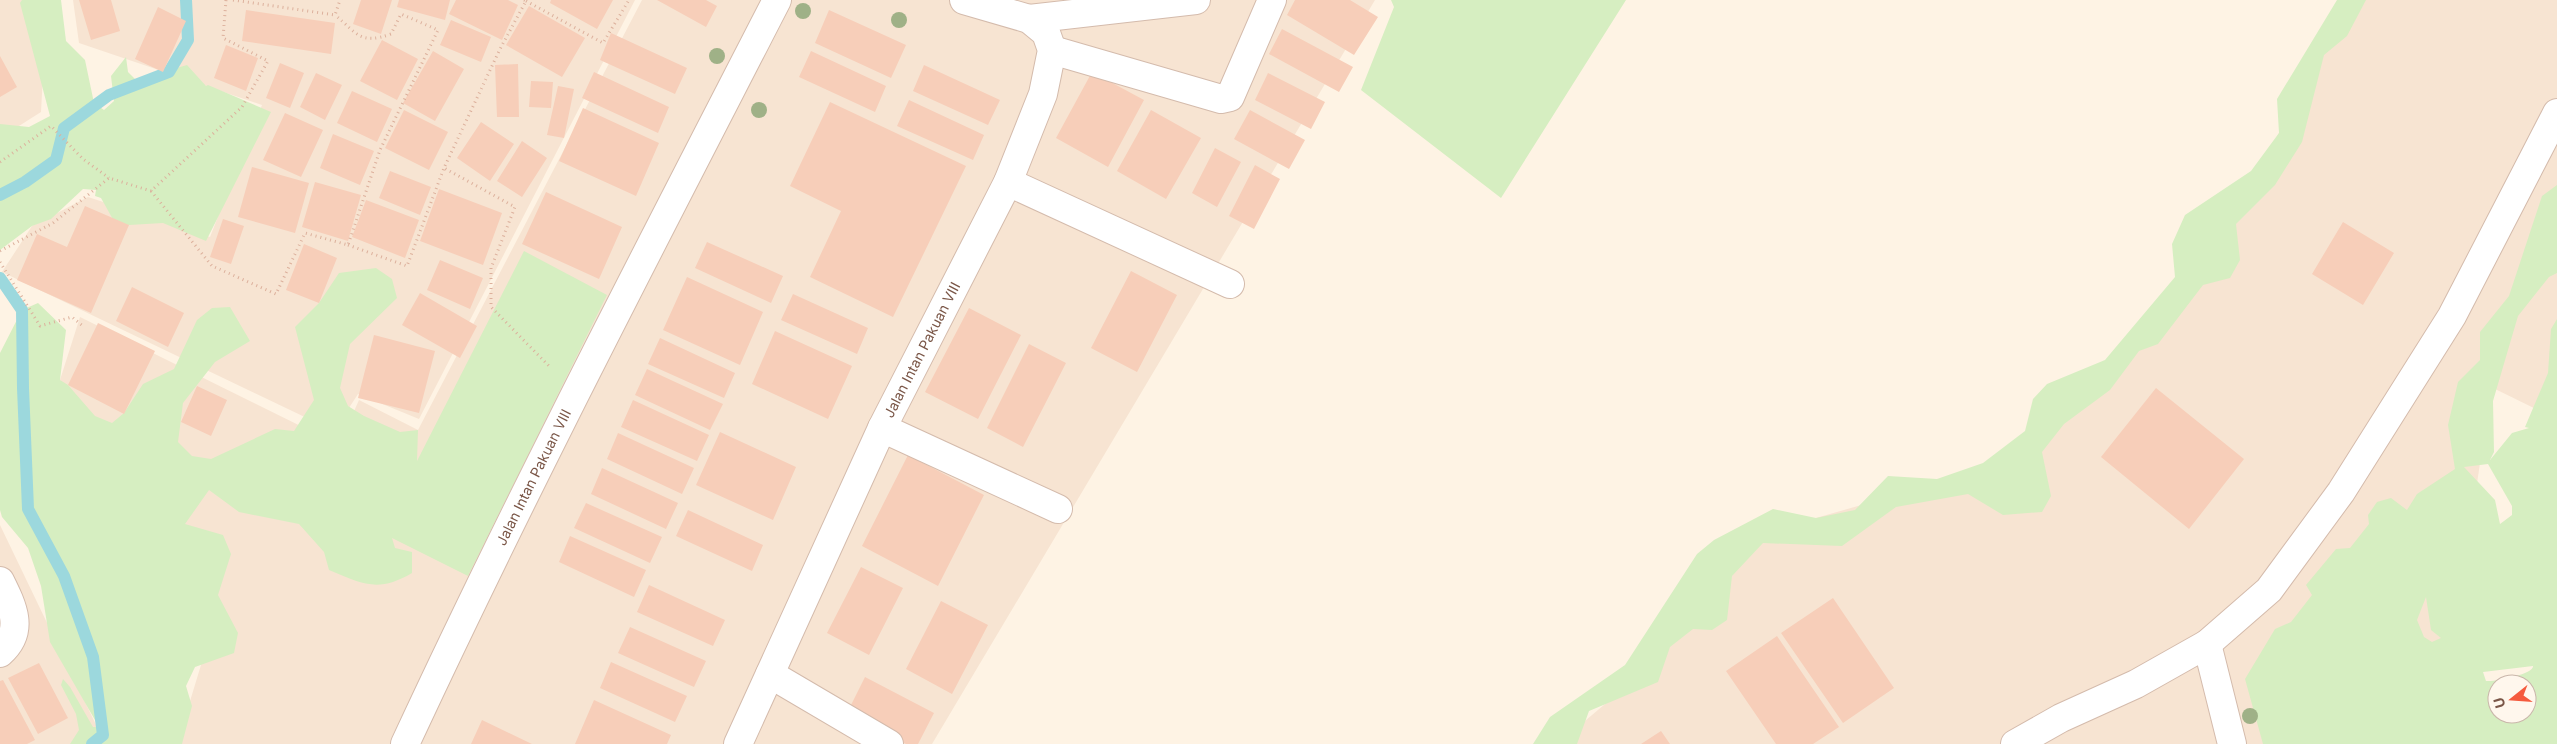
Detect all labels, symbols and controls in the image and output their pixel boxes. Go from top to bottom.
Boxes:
street label: Jalan Intan Pakuan VIII [880,279,963,420]
street label: Jalan Intan Pakuan VIII [492,406,574,548]
north arrow [2487,674,2537,724]
text: U [2489,696,2509,710]

